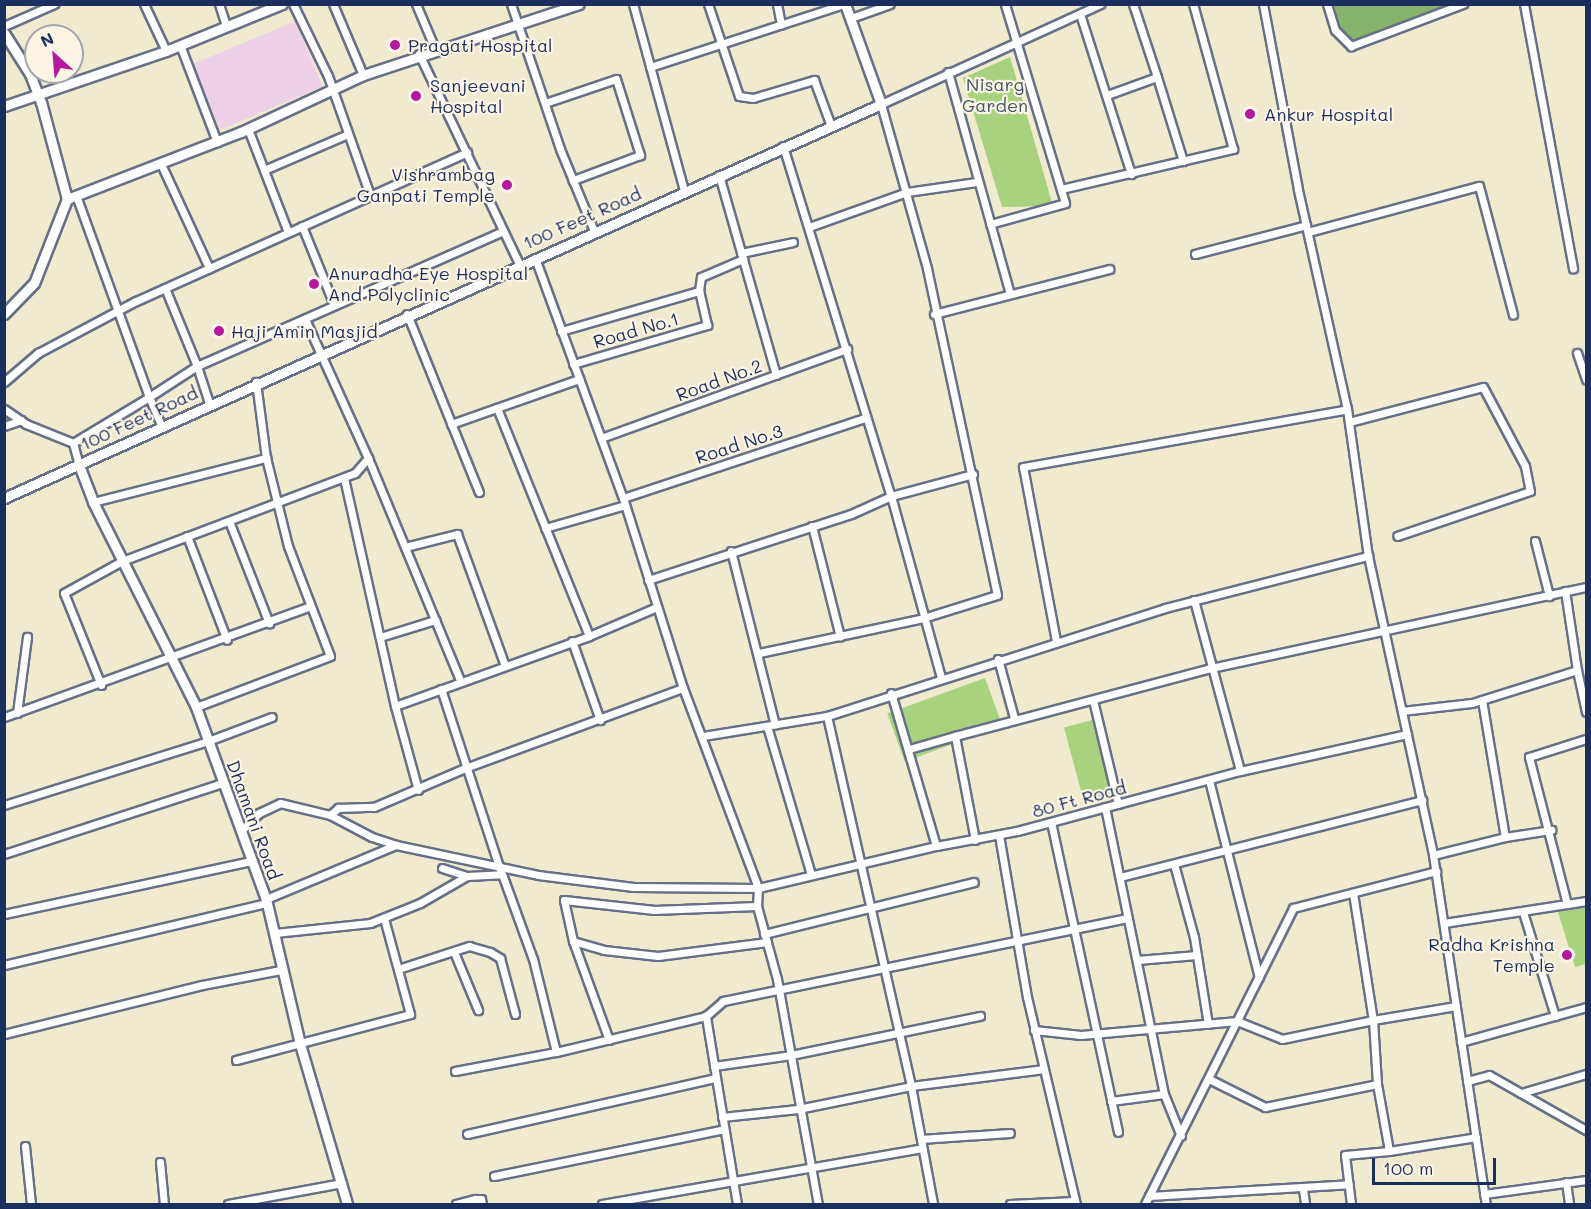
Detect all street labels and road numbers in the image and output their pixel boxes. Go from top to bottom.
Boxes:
street label: 100 Feet Road [520,182,644,254]
street label: Road No.1 [591,307,681,353]
street label: Road No.2 [673,354,765,406]
street label: 100 Feet Road [77,381,201,455]
street label: Road No.3 [693,420,785,468]
street label: Dhamani Road [222,757,286,883]
street label: 80 Ft Road [1030,776,1128,822]

